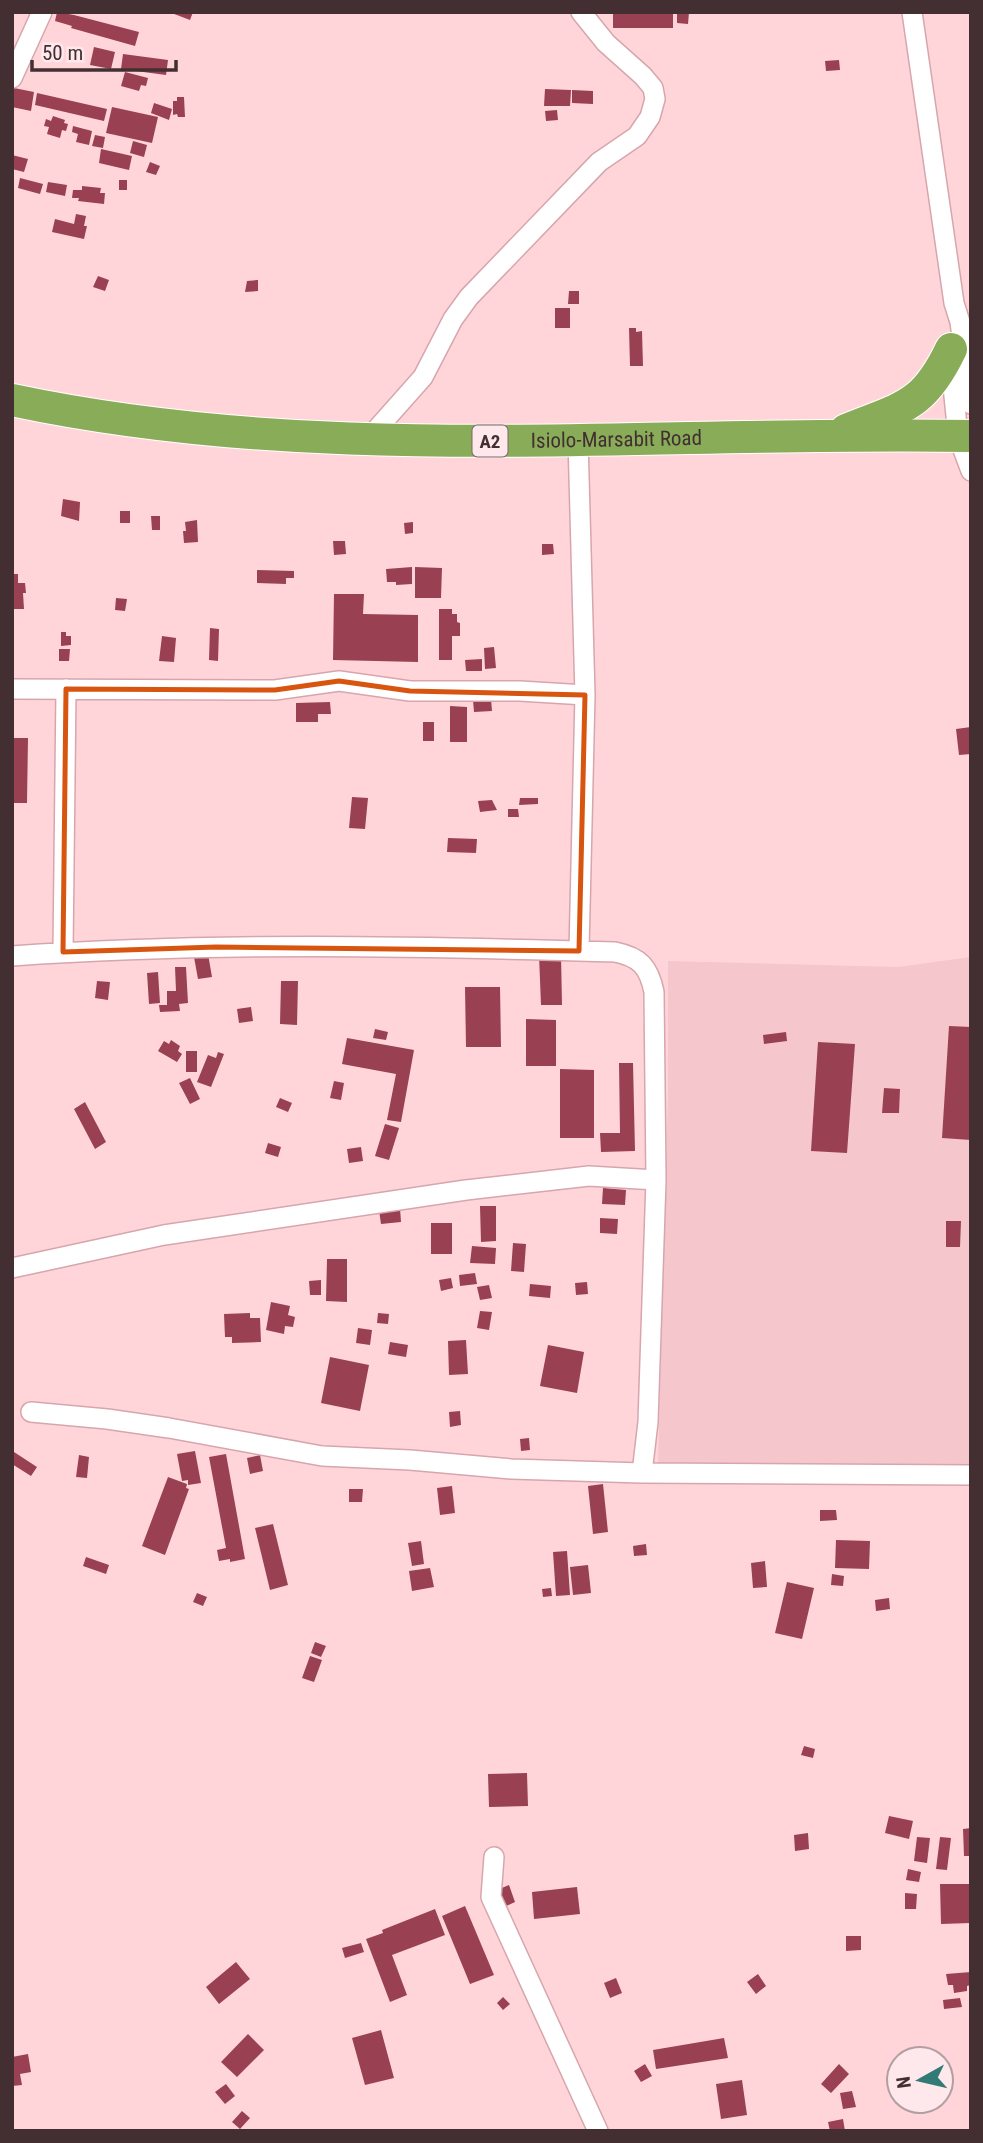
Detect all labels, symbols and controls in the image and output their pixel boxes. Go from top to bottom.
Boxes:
scale bar [32,28,175,72]
text: 50 m [42,41,83,65]
road number: A2 [472,426,508,456]
street label: Isiolo-Marsabit Road [531,426,702,453]
north arrow [885,2045,955,2115]
text: N [891,2075,916,2090]

